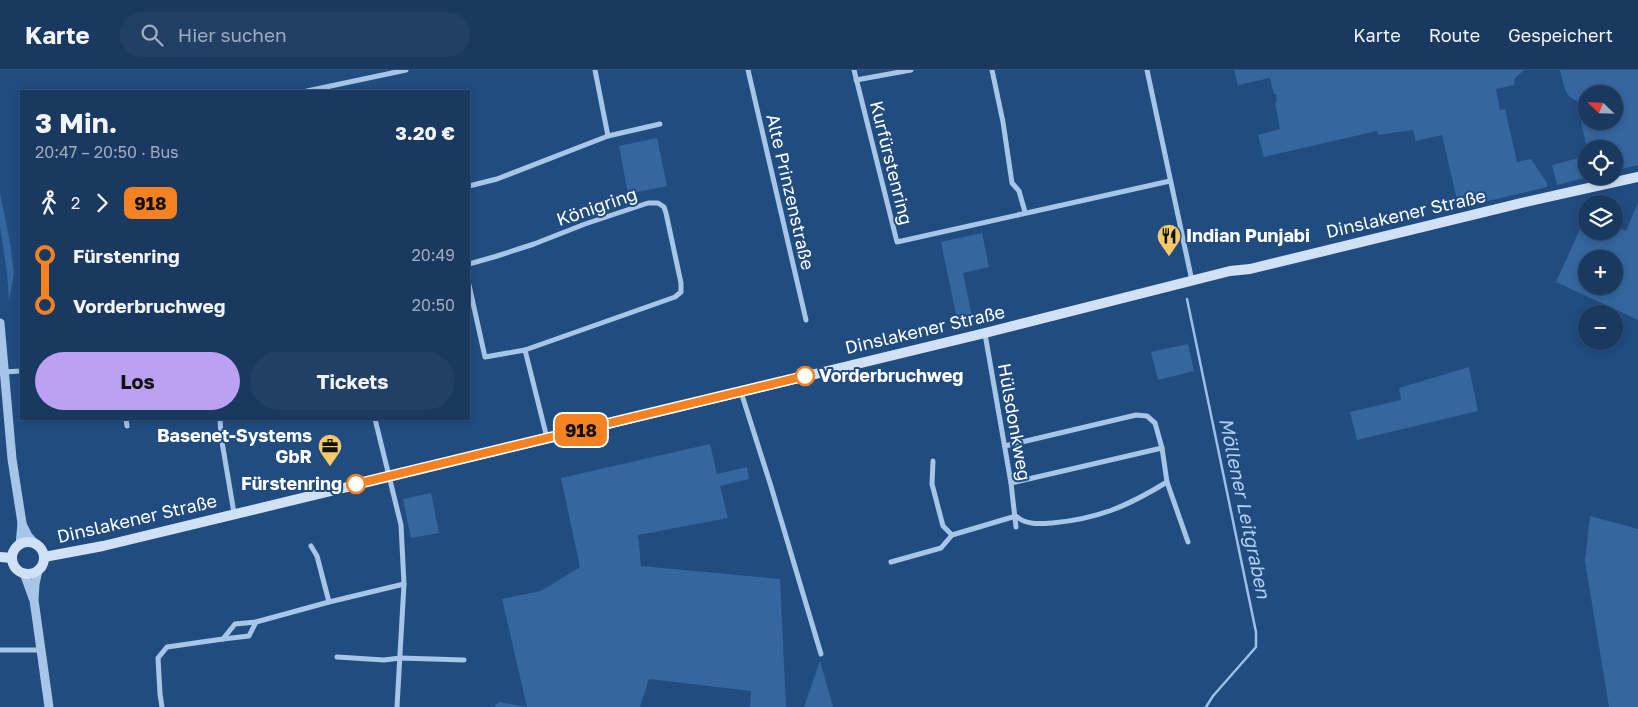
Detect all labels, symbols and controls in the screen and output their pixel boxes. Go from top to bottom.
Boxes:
search box [120,12,470,57]
text: Karte [25,20,90,49]
icon: search [138,21,166,49]
text: Hier suchen [178,23,287,46]
text: Karte [1353,24,1401,46]
text: Route [1429,24,1480,46]
text: Gespeichert [1508,24,1613,46]
north arrow [1578,85,1622,130]
map controls [1578,85,1623,350]
street label: Kurfürstenring [866,98,918,227]
text: 3 Min. [35,106,118,139]
street label: Alte Prinzenstraße [762,112,820,272]
text: 3.20 € [395,121,455,144]
button: locate [1578,140,1623,185]
text: 20:47 – 20:50 · Bus [35,142,179,162]
street label: Königring [553,182,640,230]
street label: Dinslakener Straße [1324,184,1488,242]
icon: walk [35,189,63,217]
icon: forward [88,189,116,217]
text: 918 [134,192,167,214]
text: 2 [71,193,80,213]
button: layers [1578,195,1623,240]
restaurant icon: Indian Punjabi [1156,223,1182,257]
place label: Indian Punjabi [1186,224,1310,246]
text: Fürstenring [73,244,180,267]
text: 20:49 [412,245,455,265]
button: + [1578,250,1623,295]
text: Vorderbruchweg [73,294,225,317]
text: 20:50 [412,295,455,315]
street label: Dinslakener Straße [843,300,1007,358]
button: − [1578,305,1623,350]
button: Los [35,352,240,410]
button: Tickets [250,352,455,410]
street label: Hülsdonkweg [994,361,1036,482]
place label: Vorderbruchweg [819,364,963,386]
marker: Vorderbruchweg [795,366,815,386]
line badge: 918 [552,414,610,446]
water label: Möllener Leitgraben [1215,416,1276,602]
text: 918 [565,419,597,441]
place label: Basenet-Systems GbR [157,424,312,467]
office icon: Basenet-Systems GbR [317,433,343,467]
place label: Fürstenring [241,472,342,494]
marker: Fürstenring [346,474,366,494]
street label: Dinslakener Straße [55,489,219,547]

